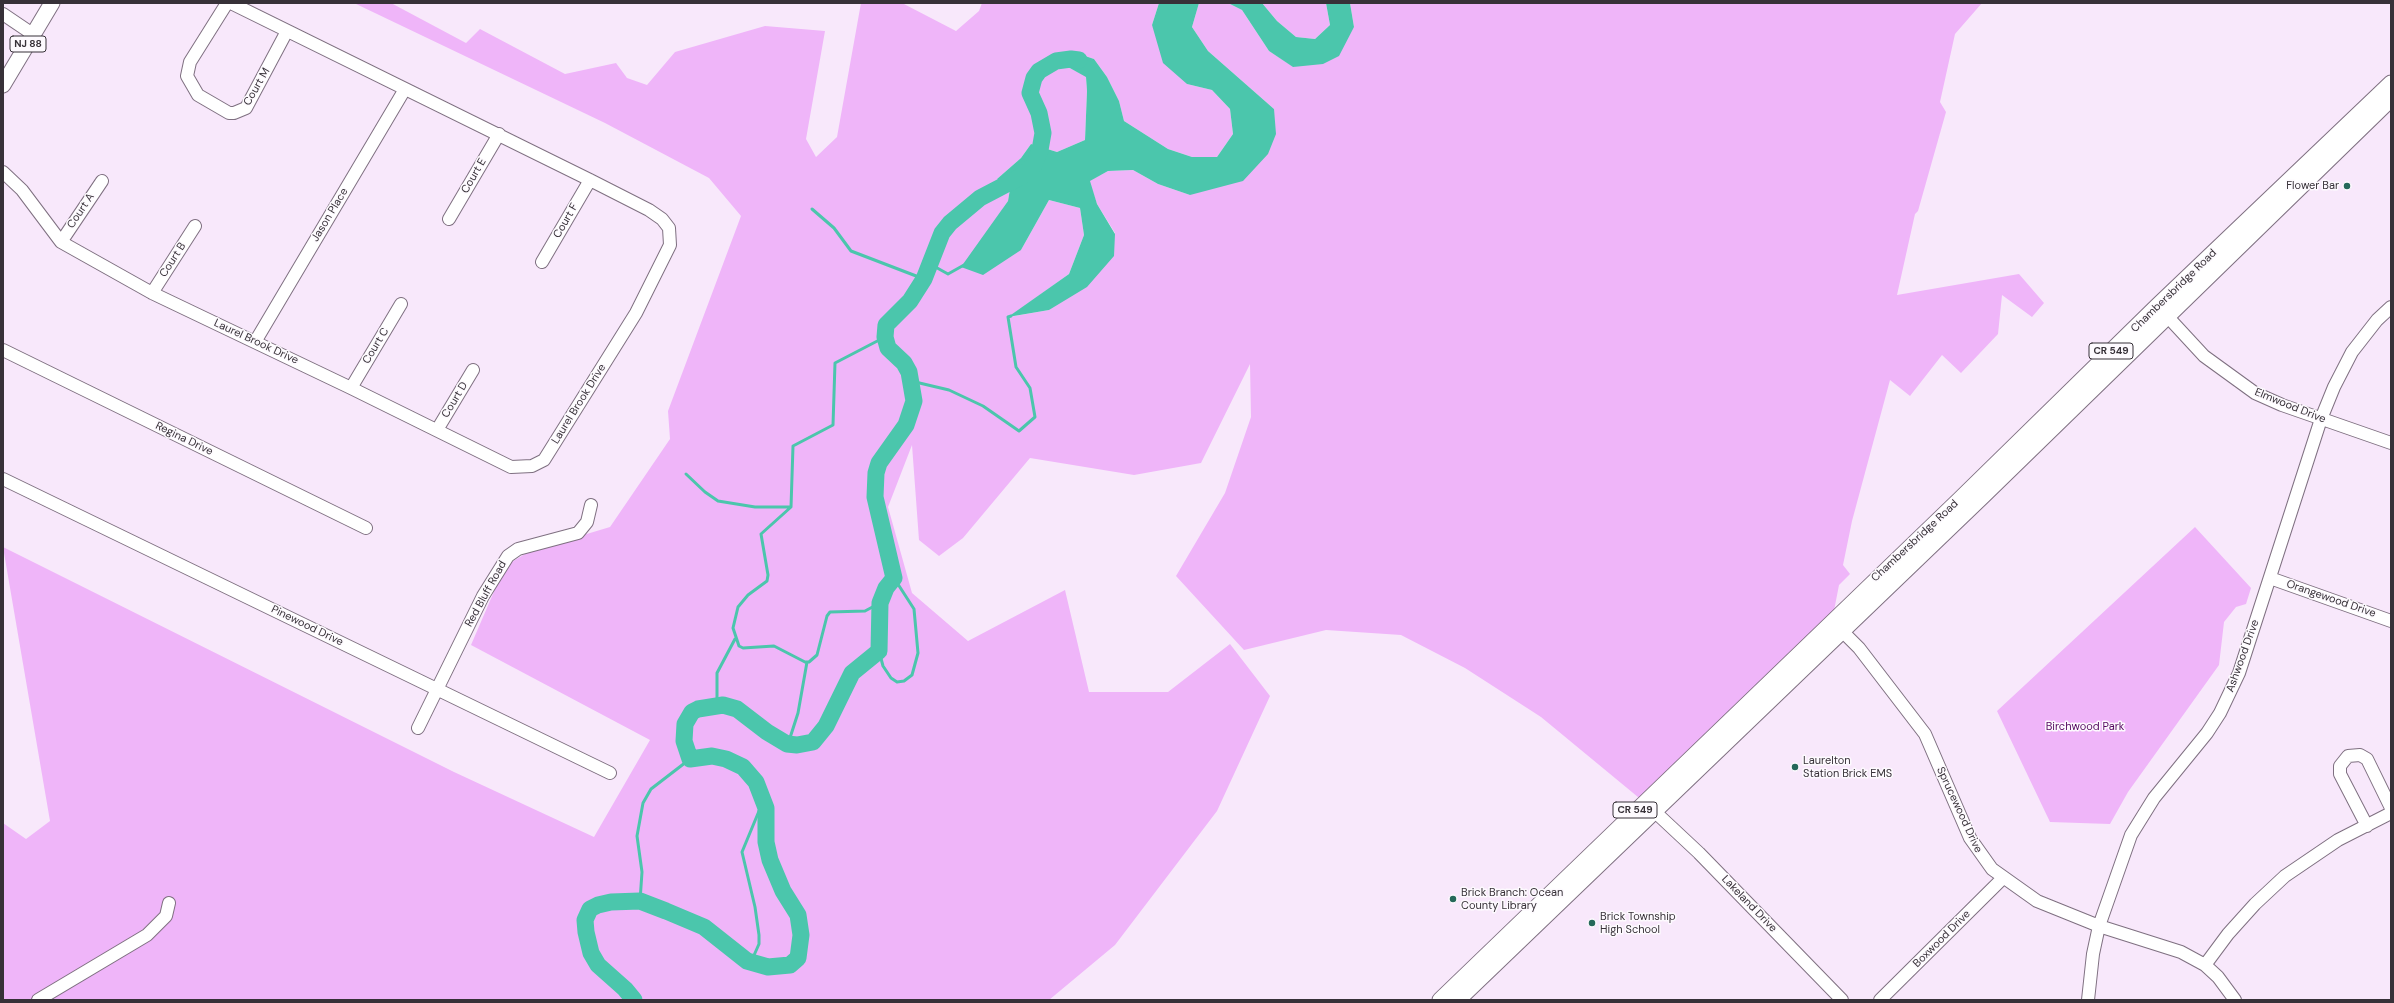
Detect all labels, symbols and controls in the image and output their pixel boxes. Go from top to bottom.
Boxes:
road number: NJ 88 [10,36,46,52]
street label: Court M [241,66,273,108]
street label: Court E [459,156,489,196]
place label: Flower Bar [2286,179,2339,193]
marker: Flower Bar [2342,181,2352,191]
street label: Jason Place [309,186,351,244]
street label: Court A [65,191,97,231]
street label: Court F [551,201,581,241]
street label: Court B [157,240,189,280]
street label: Chambersbridge Road [2128,247,2220,335]
street label: Laurel Brook Drive [212,317,300,367]
street label: Court C [360,325,392,367]
road number: CR 549 [2089,343,2133,359]
street label: Laurel Brook Drive [549,362,609,446]
street label: Court D [439,380,471,420]
street label: Elmwood Drive [2252,386,2328,426]
street label: Regina Drive [153,419,215,459]
street label: Chambersbridge Road [1869,497,1961,585]
street label: Red Bluff Road [462,559,510,629]
street label: Orangewood Drive [2284,577,2378,621]
street label: Pinewood Drive [269,603,345,649]
street label: Ashwood Drive [2224,618,2262,694]
park label: Birchwood Park [2046,720,2124,734]
place label: Laurelton Station Brick EMS [1803,754,1892,780]
marker: Laurelton Station Brick EMS [1790,762,1800,772]
street label: Sprucewood Drive [1933,765,1985,855]
road number: CR 549 [1613,802,1657,818]
street label: Lakeland Drive [1719,873,1779,935]
place label: Brick Branch: Ocean County Library [1461,886,1563,912]
marker: Brick Branch: Ocean County Library [1448,894,1458,904]
street label: Boxwood Drive [1911,908,1973,970]
place label: Brick Township High School [1600,910,1676,936]
marker: Brick Township High School [1587,918,1597,928]

